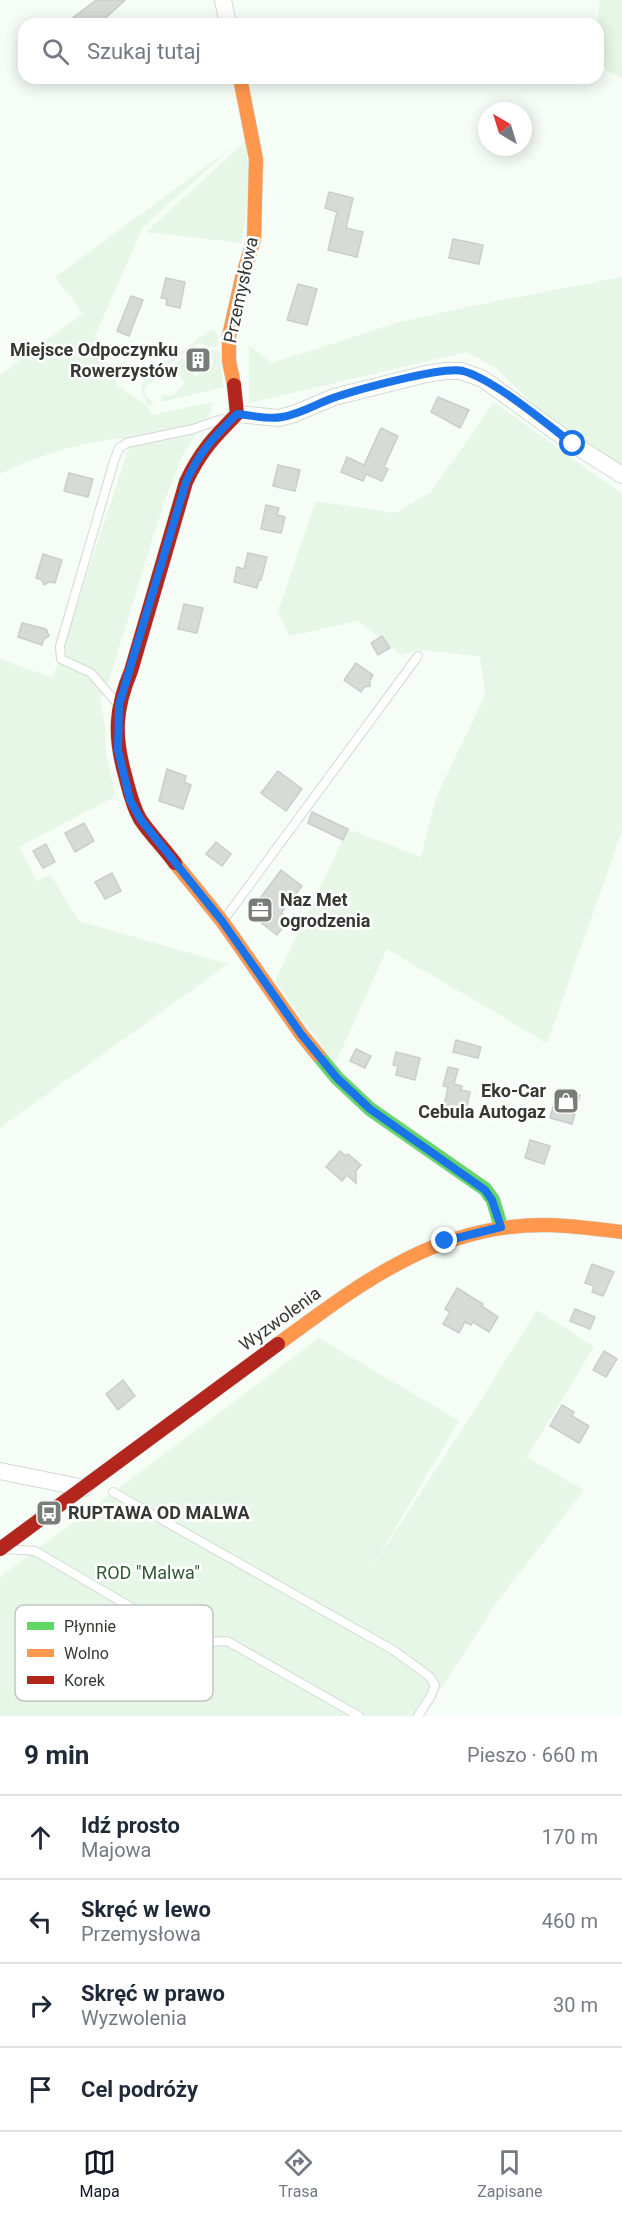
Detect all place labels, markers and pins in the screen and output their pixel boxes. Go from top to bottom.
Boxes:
place label: Miejsce Odpoczynku Rowerzystów [10,339,178,381]
building icon: Miejsce Odpoczynku Rowerzystów [183,345,213,375]
place label: Naz Met ogrodzenia [280,889,371,931]
office icon: Naz Met ogrodzenia [245,895,275,925]
place label: Eko-Car Cebula Autogaz [418,1080,546,1122]
shop icon: Eko-Car Cebula Autogaz [551,1086,581,1116]
bus stop icon: RUPTAWA OD MALWA [34,1498,64,1528]
place label: RUPTAWA OD MALWA [68,1502,251,1523]

